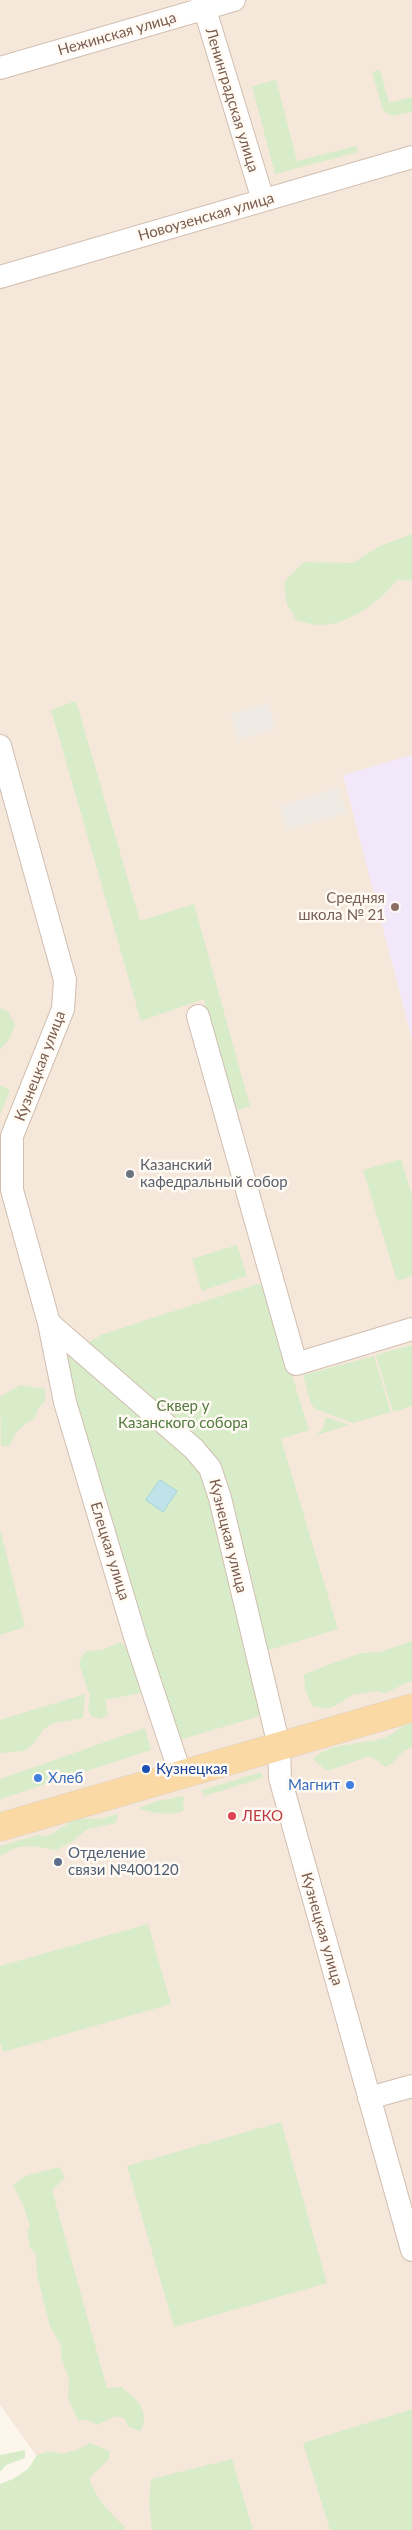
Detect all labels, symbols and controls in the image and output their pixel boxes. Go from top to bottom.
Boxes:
street label: Нежинская улица [56,8,178,60]
street label: Ленинградская улица [201,26,263,174]
street label: Новоузенская улица [136,189,276,245]
place label: Средняя школа № 21 [298,889,385,924]
marker: Средняя школа № 21 [389,901,401,913]
street label: Кузнецкая улица [11,1008,69,1124]
place label: Казанский кафедральный собор [140,1156,288,1191]
marker: Казанский кафедральный собор [124,1168,136,1180]
park label: Сквер у Казанского собора [118,1397,248,1432]
street label: Кузнецкая улица [205,1477,251,1595]
street label: Елецкая улица [87,1500,133,1602]
place label: Кузнецкая [156,1760,228,1778]
marker: Кузнецкая [140,1763,152,1775]
place label: Хлеб [48,1769,83,1787]
marker: Хлеб [32,1772,44,1784]
place label: Магнит [288,1776,340,1794]
marker: Магнит [344,1779,356,1791]
place label: ЛЕКО [242,1807,283,1825]
marker: ЛЕКО [226,1810,238,1822]
place label: Отделение связи №400120 [68,1844,179,1879]
marker: Отделение связи №400120 [52,1856,64,1868]
street label: Кузнецкая улица [297,1870,347,1988]

